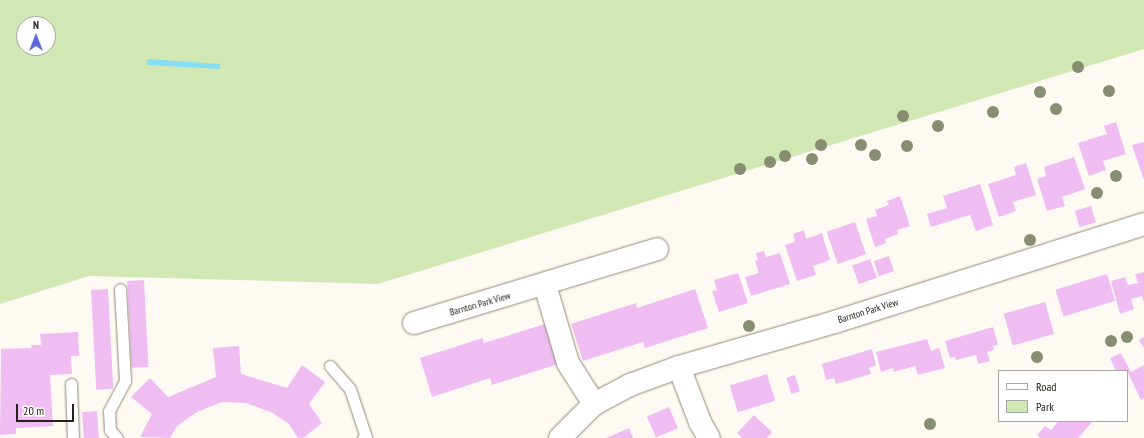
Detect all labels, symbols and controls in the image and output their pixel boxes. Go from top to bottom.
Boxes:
north arrow [16,16,56,56]
text: N [33,18,39,32]
street label: Barnton Park View [448,290,512,318]
street label: Barnton Park View [836,296,900,326]
legend [998,370,1128,422]
text: Road [1036,379,1056,394]
scale bar [18,396,76,422]
text: Park [1036,399,1054,414]
text: 20 m [23,403,44,418]

